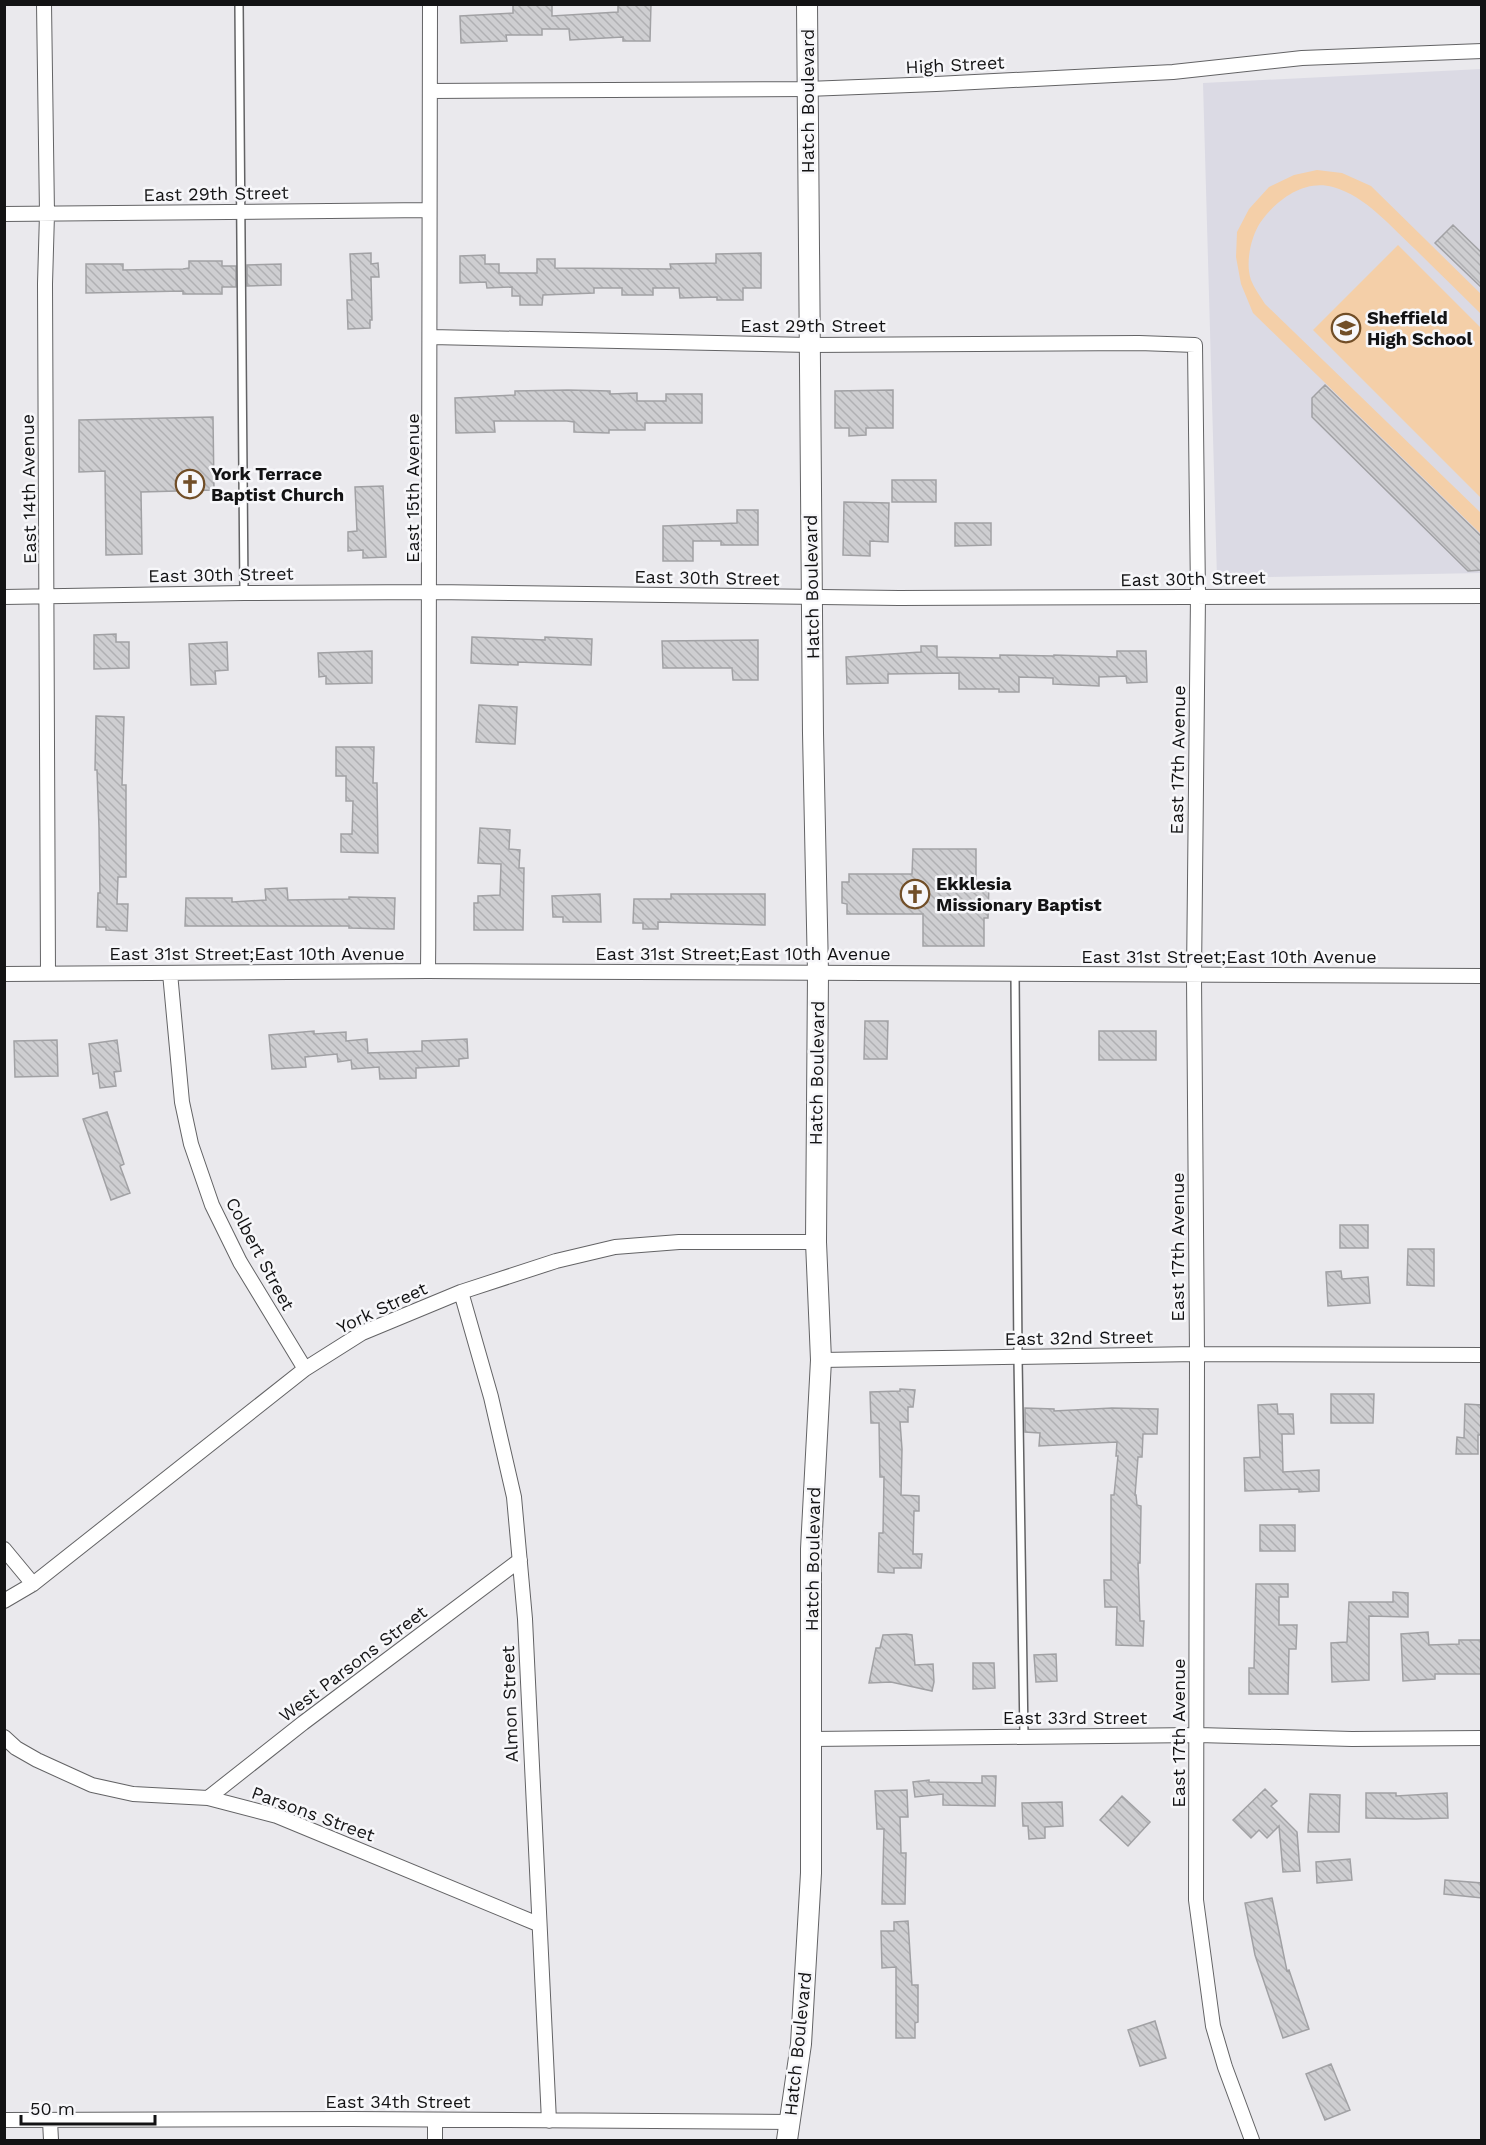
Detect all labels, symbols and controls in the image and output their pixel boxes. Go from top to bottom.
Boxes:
street label: Hatch Boulevard [797,29,818,173]
street label: High Street [905,51,1005,78]
street label: East 29th Street [143,182,289,205]
place label: Sheffield High School [1367,307,1473,349]
school or university icon: Sheffield High School [1330,312,1362,344]
street label: East 29th Street [740,315,886,336]
street label: East 15th Avenue [402,413,423,563]
street label: East 14th Avenue [17,414,40,564]
place label: York Terrace Baptist Church [211,463,344,505]
church icon: York Terrace Baptist Church [174,468,206,500]
street label: Hatch Boulevard [800,514,823,660]
street label: East 30th Street [148,563,294,586]
street label: East 30th Street [634,566,780,589]
street label: East 30th Street [1120,567,1266,590]
street label: East 17th Avenue [1166,685,1189,835]
place label: Ekklesia Missionary Baptist [936,873,1102,915]
church icon: Ekklesia Missionary Baptist [899,878,931,910]
street label: East 31st Street;East 10th Avenue [109,943,405,964]
street label: East 31st Street;East 10th Avenue [595,943,891,964]
street label: East 31st Street;East 10th Avenue [1081,946,1377,967]
street label: Hatch Boulevard [805,1000,828,1146]
street label: East 17th Avenue [1167,1172,1188,1322]
street label: Colbert Street [222,1194,299,1314]
street label: York Street [333,1277,431,1338]
street label: East 32nd Street [1005,1326,1154,1349]
street label: Hatch Boulevard [801,1486,824,1632]
street label: West Parsons Street [275,1601,431,1726]
street label: Almon Street [497,1645,522,1763]
street label: East 17th Avenue [1168,1658,1189,1808]
street label: East 33rd Street [1003,1707,1148,1728]
street label: Parsons Street [249,1782,378,1846]
street label: Hatch Boulevard [779,1971,816,2117]
scale bar [21,2088,154,2126]
street label: East 34th Street [325,2091,471,2112]
text: 50 m [30,2098,75,2119]

